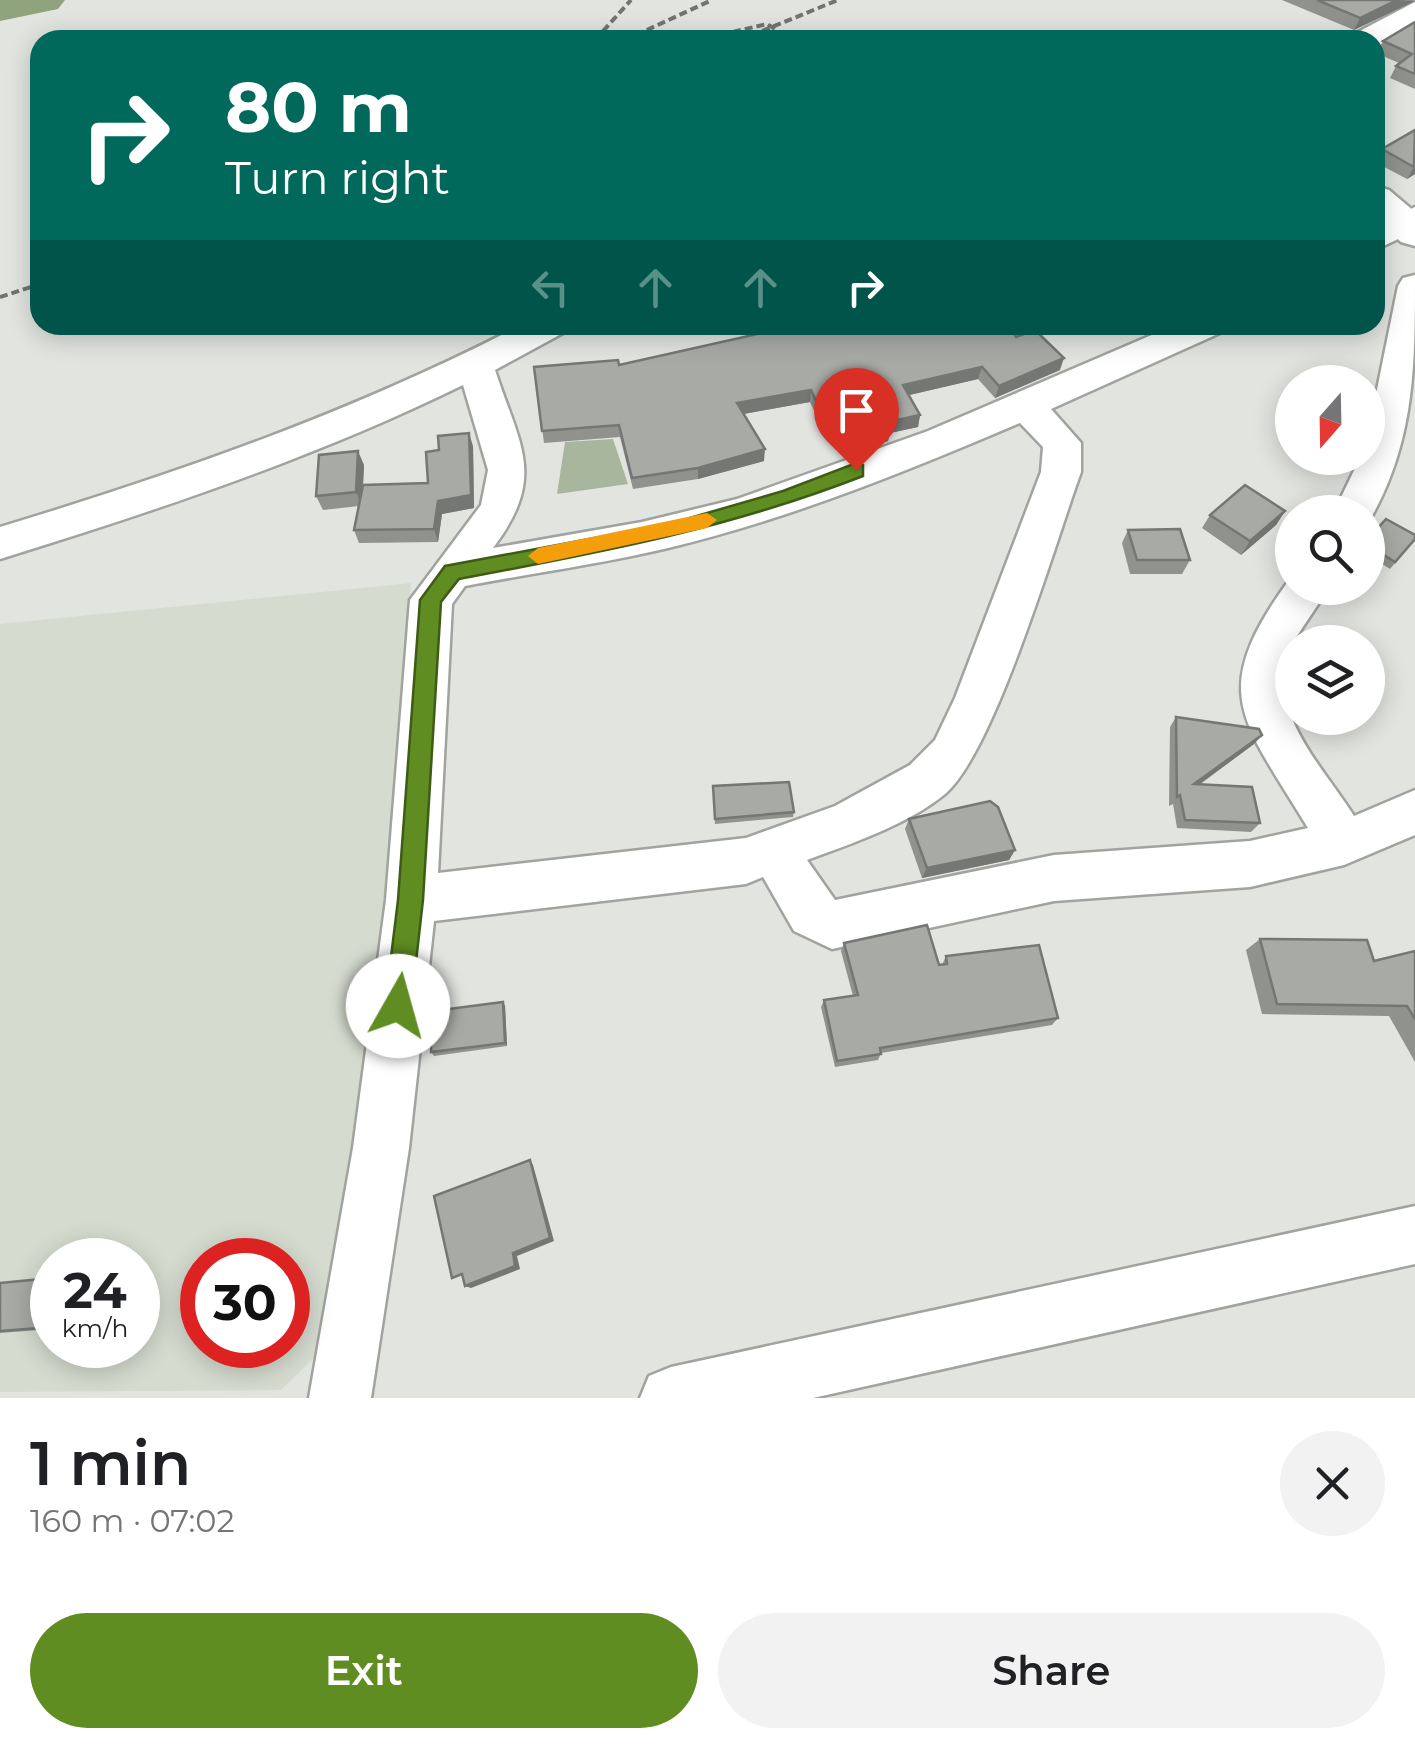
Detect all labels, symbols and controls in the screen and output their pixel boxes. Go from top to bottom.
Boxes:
text: 80 m [225,64,412,150]
icon: right [60,70,190,200]
text: Turn right [225,150,450,205]
icon: left [523,260,578,315]
icon: ahead [628,260,683,315]
icon: ahead [733,260,788,315]
icon: right [838,260,893,315]
north arrow [1275,365,1385,475]
map controls [1275,365,1385,735]
pin [814,368,899,471]
icon: arrive [829,383,884,438]
button: search [1275,495,1385,605]
button: layers [1275,625,1385,735]
position arrow [346,954,450,1058]
speed limit sign: 30 [180,1238,310,1368]
text: 24 [63,1260,127,1321]
text: km/h [62,1313,128,1343]
text: 1 min [30,1427,191,1500]
button: close [1280,1431,1385,1536]
text: 160 m · 07:02 [30,1501,235,1540]
button: Exit [30,1613,698,1728]
button: Share [718,1613,1385,1728]

